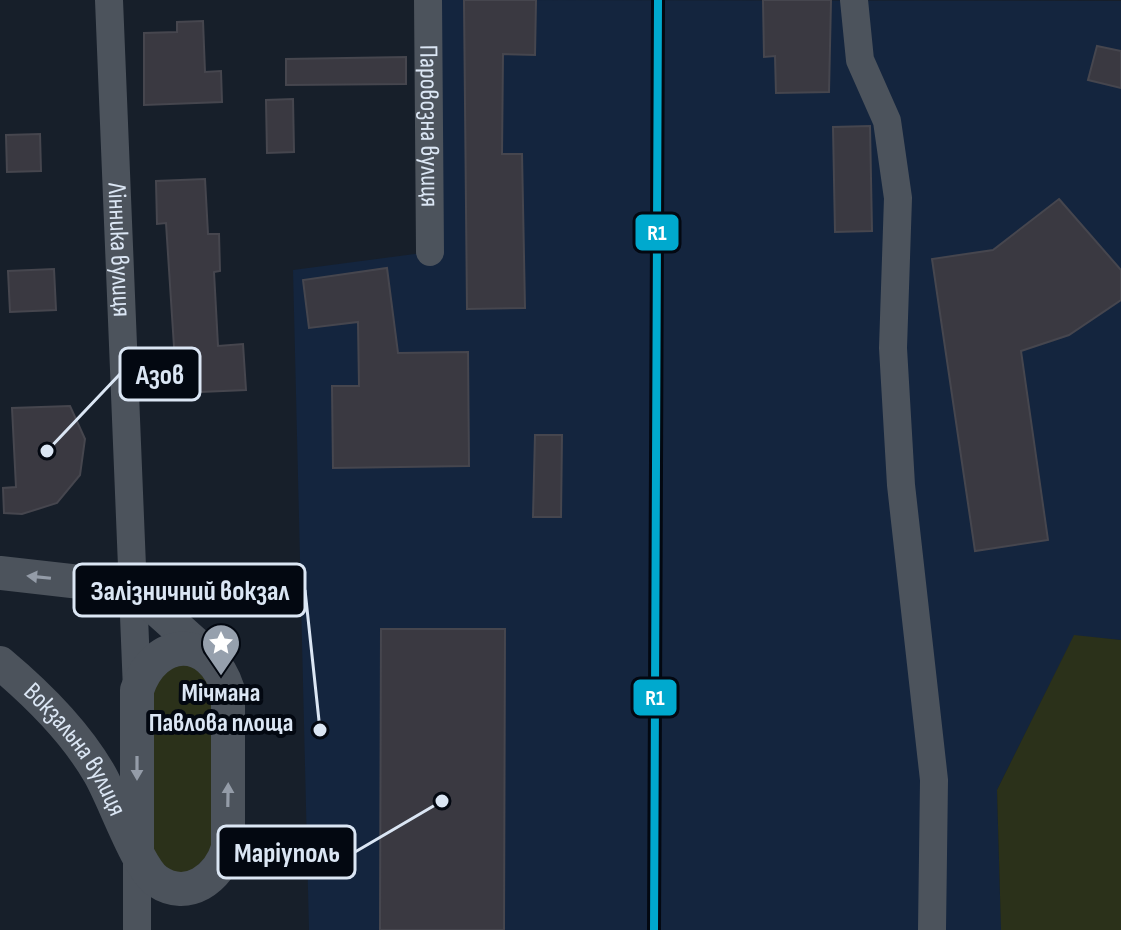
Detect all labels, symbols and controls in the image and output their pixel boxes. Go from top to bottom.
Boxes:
street label: Паровозна вулиця [413,45,445,207]
street label: Лінника вулиця [101,181,137,317]
line badge: R1 [634,213,680,252]
text: R1 [647,220,667,247]
callout: Азов [120,348,200,400]
text: Азов [135,359,184,392]
callout: Залізничний вокзал [74,564,305,616]
one-way arrow [26,571,51,584]
text: Залізничний вокзал [90,575,290,608]
place icon: Мічмана Павлова площа [200,622,242,677]
street label: Вокзальна вулиця [17,676,133,821]
place label: Мічмана Павлова площа [149,678,293,739]
line badge: R1 [632,678,678,717]
text: R1 [645,685,665,712]
one-way arrow [131,756,143,781]
one-way arrow [222,782,234,807]
callout: Маріуполь [218,826,355,878]
text: Маріуполь [234,837,340,870]

